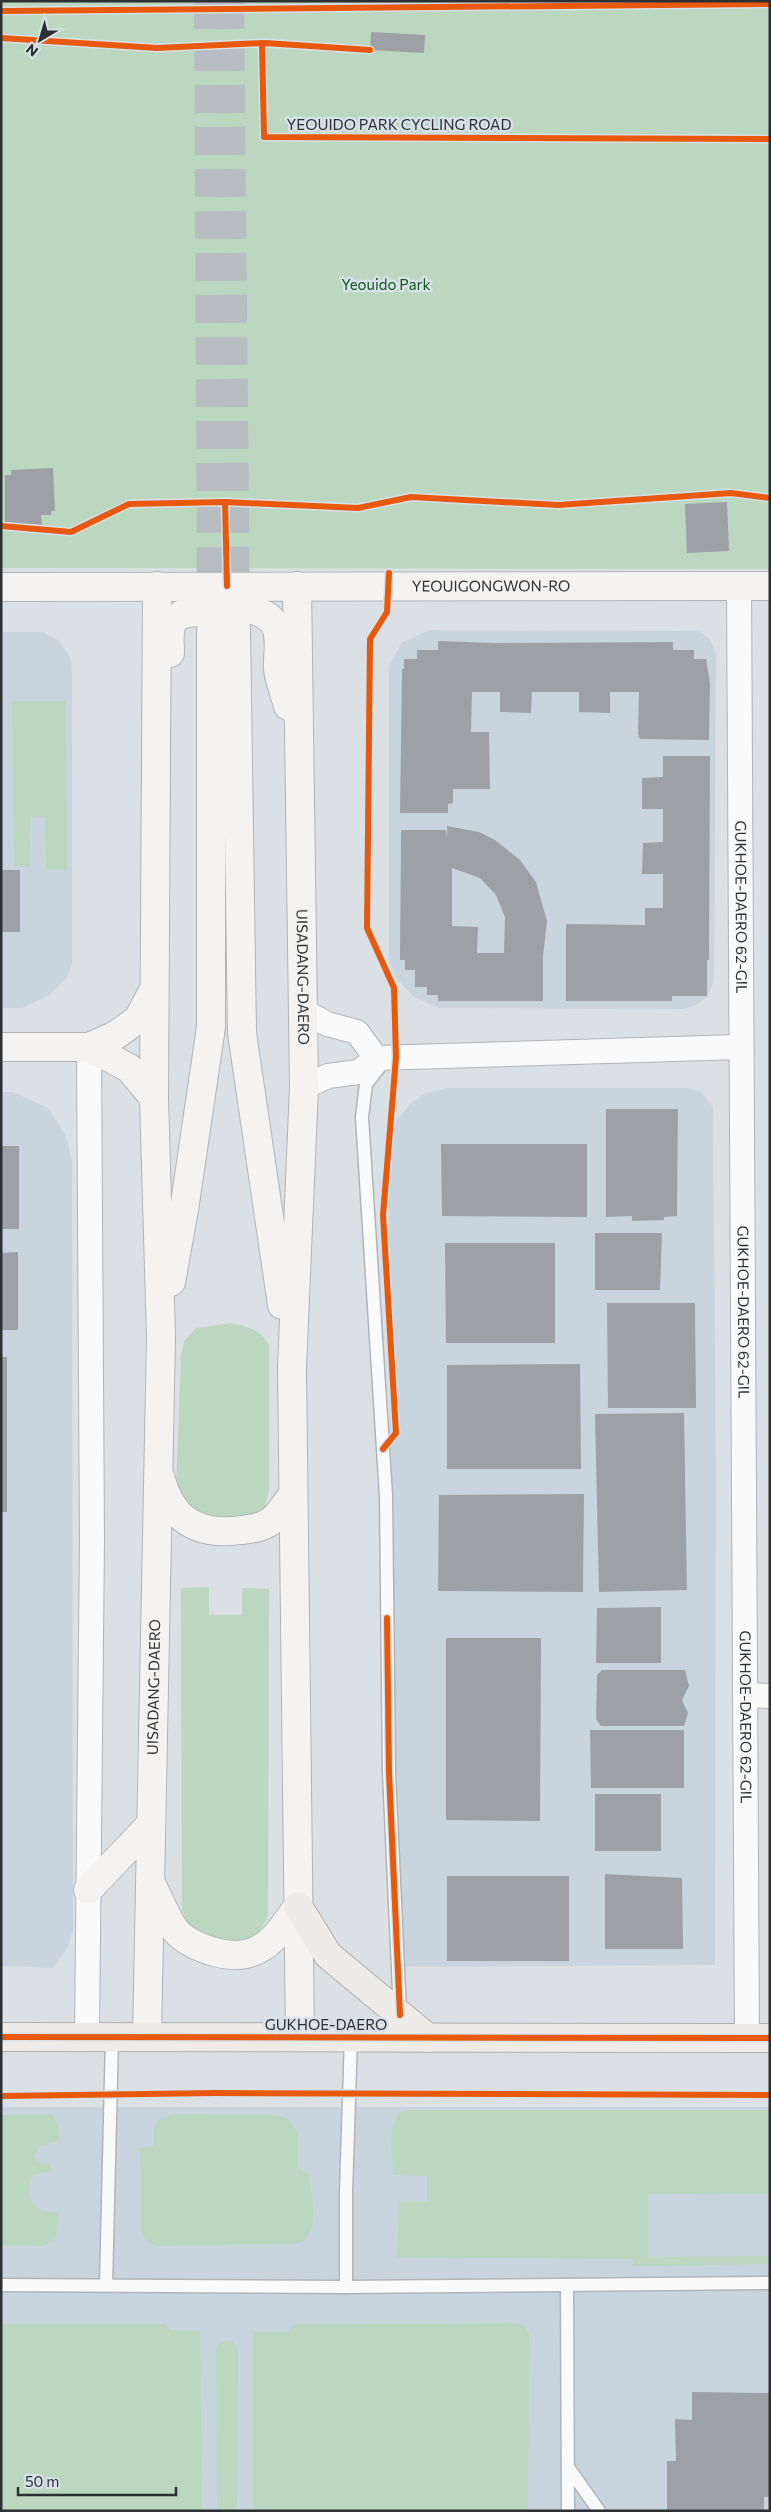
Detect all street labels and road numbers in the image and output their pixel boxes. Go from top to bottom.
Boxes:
street label: YEOUIDO PARK CYCLING ROAD [287,115,511,133]
street label: YEOUIGONGWON-RO [412,576,570,594]
street label: GUKHOE-DAERO 62-GIL [732,820,751,994]
street label: UISADANG-DAERO [294,909,313,1045]
street label: GUKHOE-DAERO 62-GIL [735,1225,753,1399]
street label: UISADANG-DAERO [143,1619,163,1755]
street label: GUKHOE-DAERO 62-GIL [737,1630,756,1804]
street label: GUKHOE-DAERO [265,2015,387,2033]

